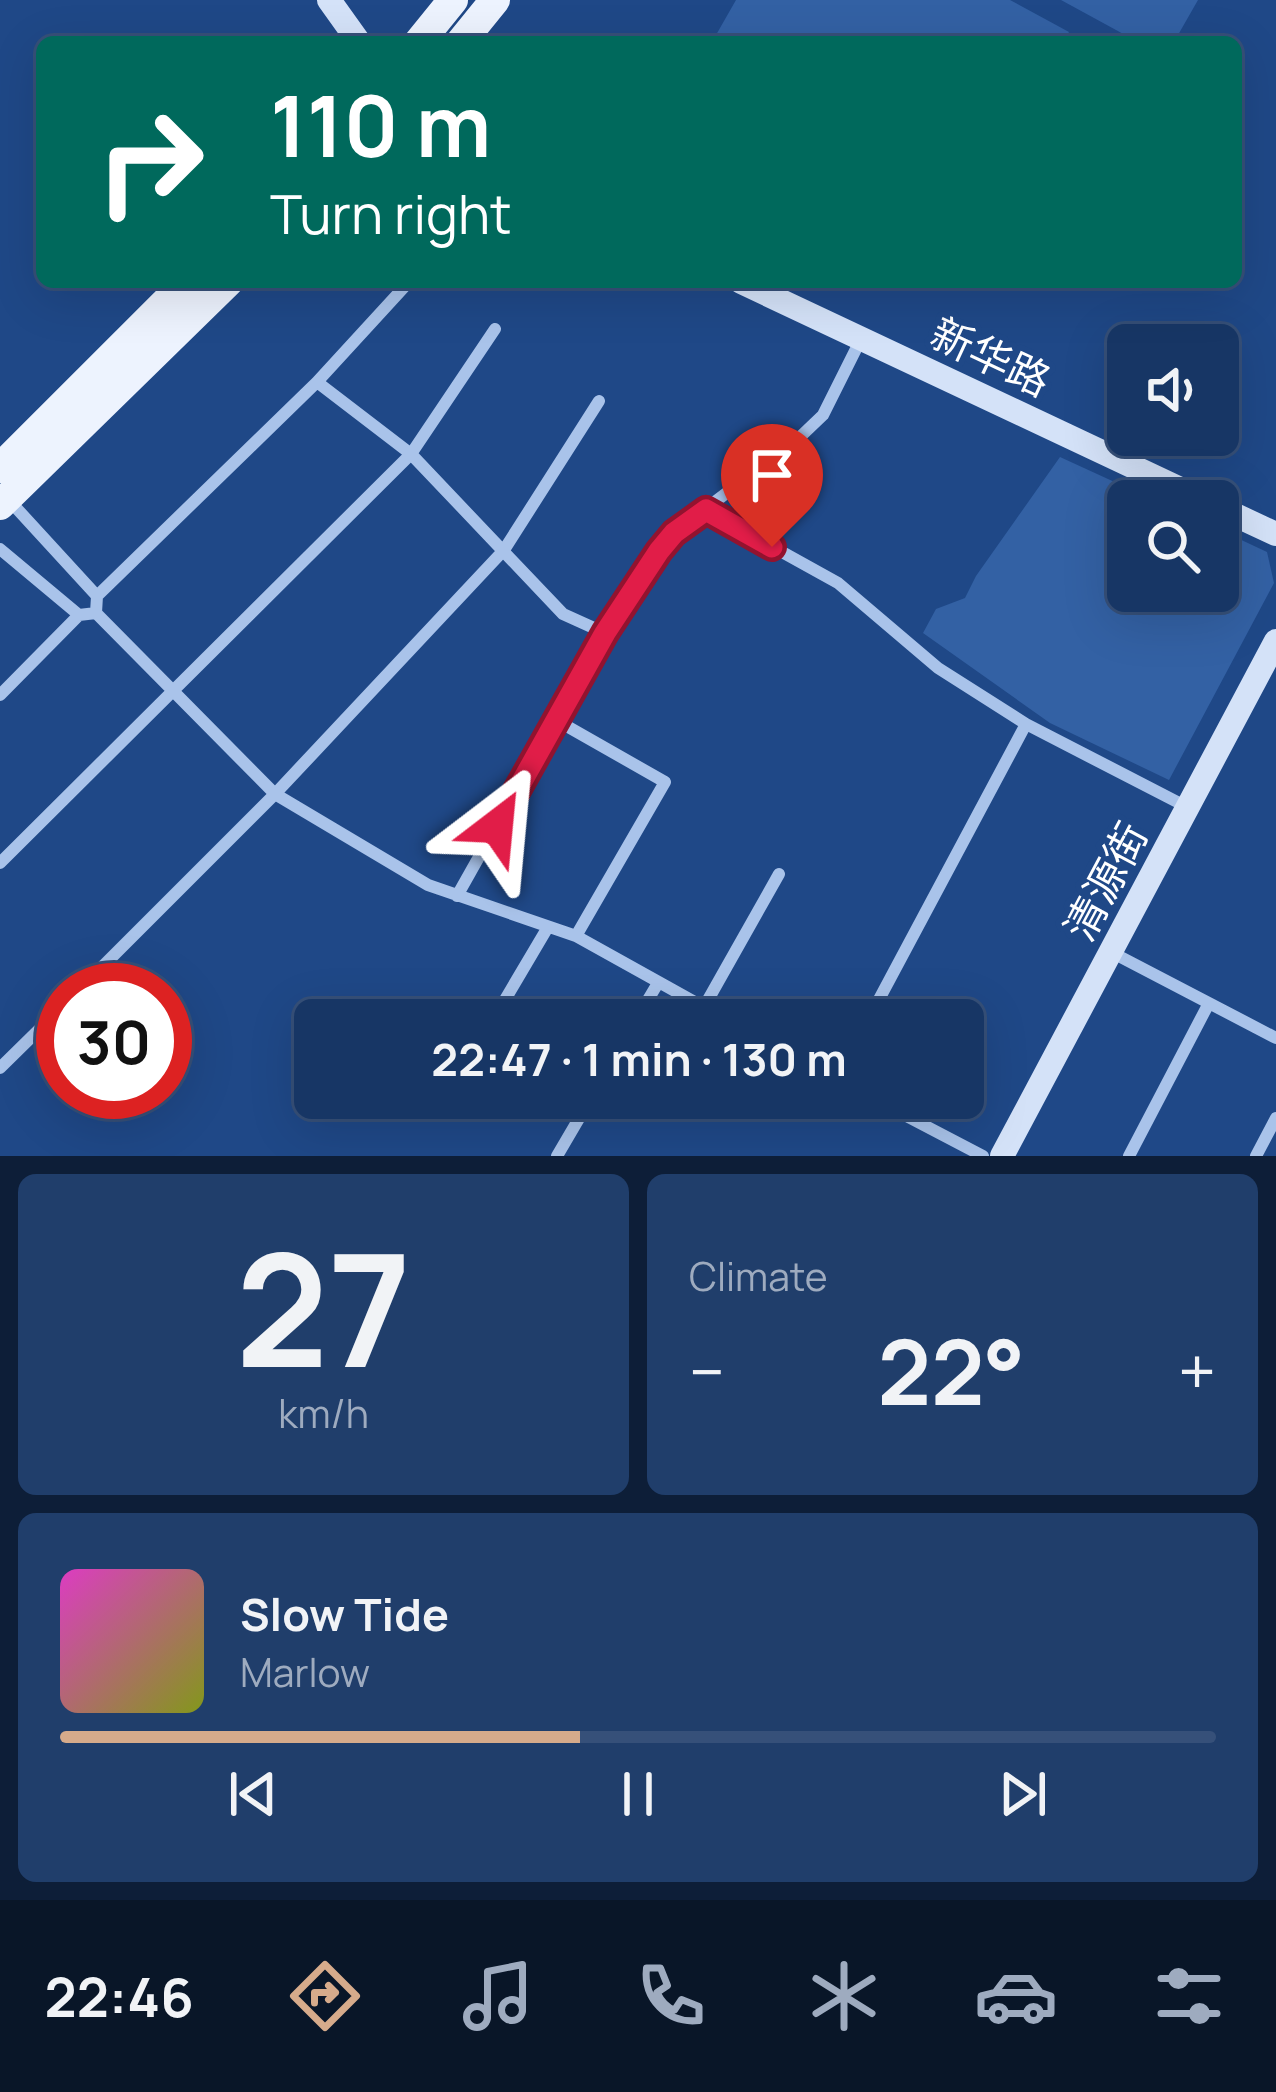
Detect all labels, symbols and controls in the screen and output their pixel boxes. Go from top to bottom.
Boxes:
text: 110 m [270,67,491,182]
icon: right [72,84,228,240]
text: Turn right [270,176,512,250]
street label: 新华路 [922,303,1060,409]
map controls [1107,324,1239,612]
button: sound [1107,324,1239,456]
pin [721,424,823,547]
icon: arrive [739,442,805,508]
button: search [1107,480,1239,612]
position arrow [434,763,560,889]
street label: 清源街 [1050,812,1160,950]
speed limit sign: 30 [36,963,192,1119]
text: 22:47 · 1 min · 130 m [431,1028,847,1090]
text: 27 [235,1201,412,1414]
text: Climate [689,1249,828,1303]
text: 22° [877,1309,1025,1432]
text: − [689,1326,725,1416]
text: + [1178,1326,1216,1416]
text: km/h [278,1386,369,1440]
text: Slow Tide [240,1583,449,1645]
text: Marlow [240,1645,370,1699]
icon: previous [220,1761,286,1827]
icon: pause [605,1761,671,1827]
icon: next [990,1761,1056,1827]
icon: directions [283,1954,367,2038]
icon: music [456,1954,540,2038]
icon: phone [629,1954,713,2038]
icon: climate [802,1954,886,2038]
icon: car [974,1954,1058,2038]
icon: filters [1147,1954,1231,2038]
text: 22:46 [44,1959,194,2033]

